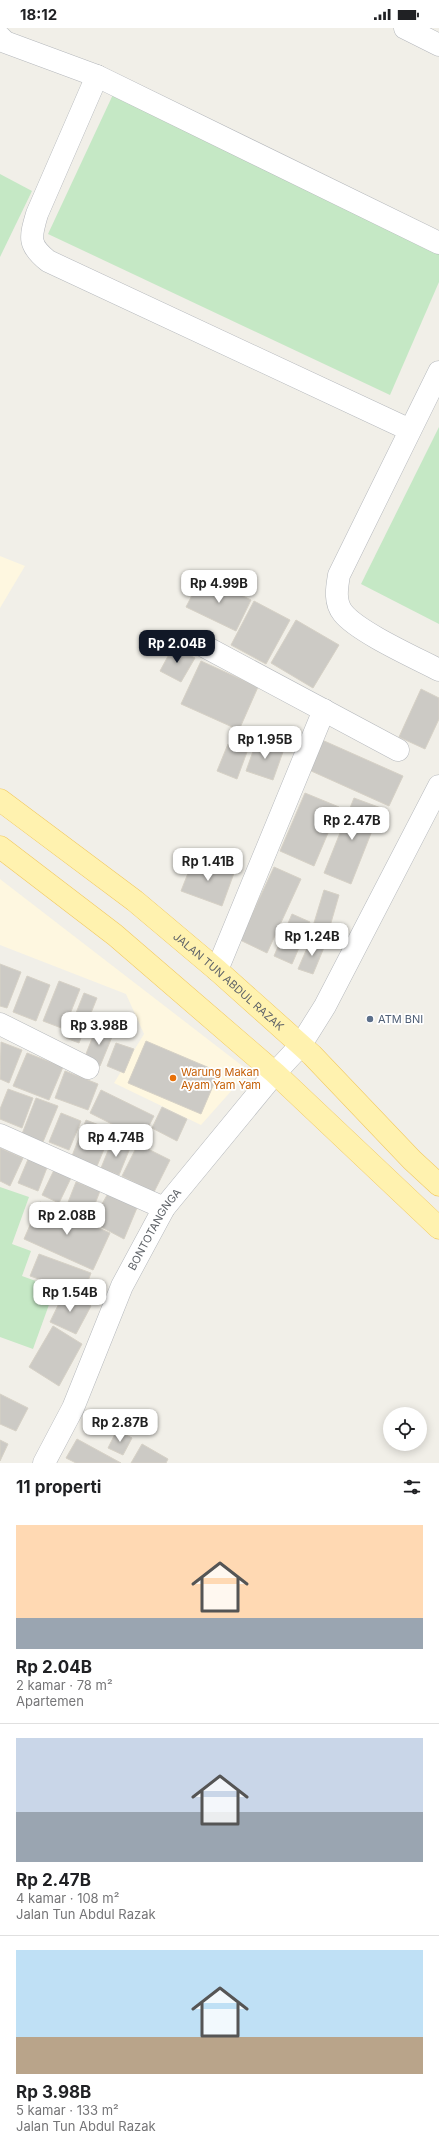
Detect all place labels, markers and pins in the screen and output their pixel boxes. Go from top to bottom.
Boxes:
pin: Rp 4.99B [178,570,260,604]
pin: Rp 2.04B [136,630,218,664]
pin: Rp 1.95B [224,726,306,760]
pin: Rp 2.47B [311,807,393,841]
pin: Rp 1.41B [167,848,249,882]
pin: Rp 1.24B [271,923,353,957]
pin: Rp 3.98B [58,1012,140,1046]
place label: ATM BNI [378,1012,423,1026]
marker: ATM BNI [365,1014,375,1024]
place label: Warung Makan Ayam Yam Yam [181,1065,261,1092]
marker: Warung Makan Ayam Yam Yam [168,1073,178,1083]
pin: Rp 4.74B [75,1124,157,1158]
pin: Rp 2.08B [26,1202,108,1236]
pin: Rp 1.54B [29,1279,111,1313]
pin: Rp 2.87B [79,1409,161,1443]

